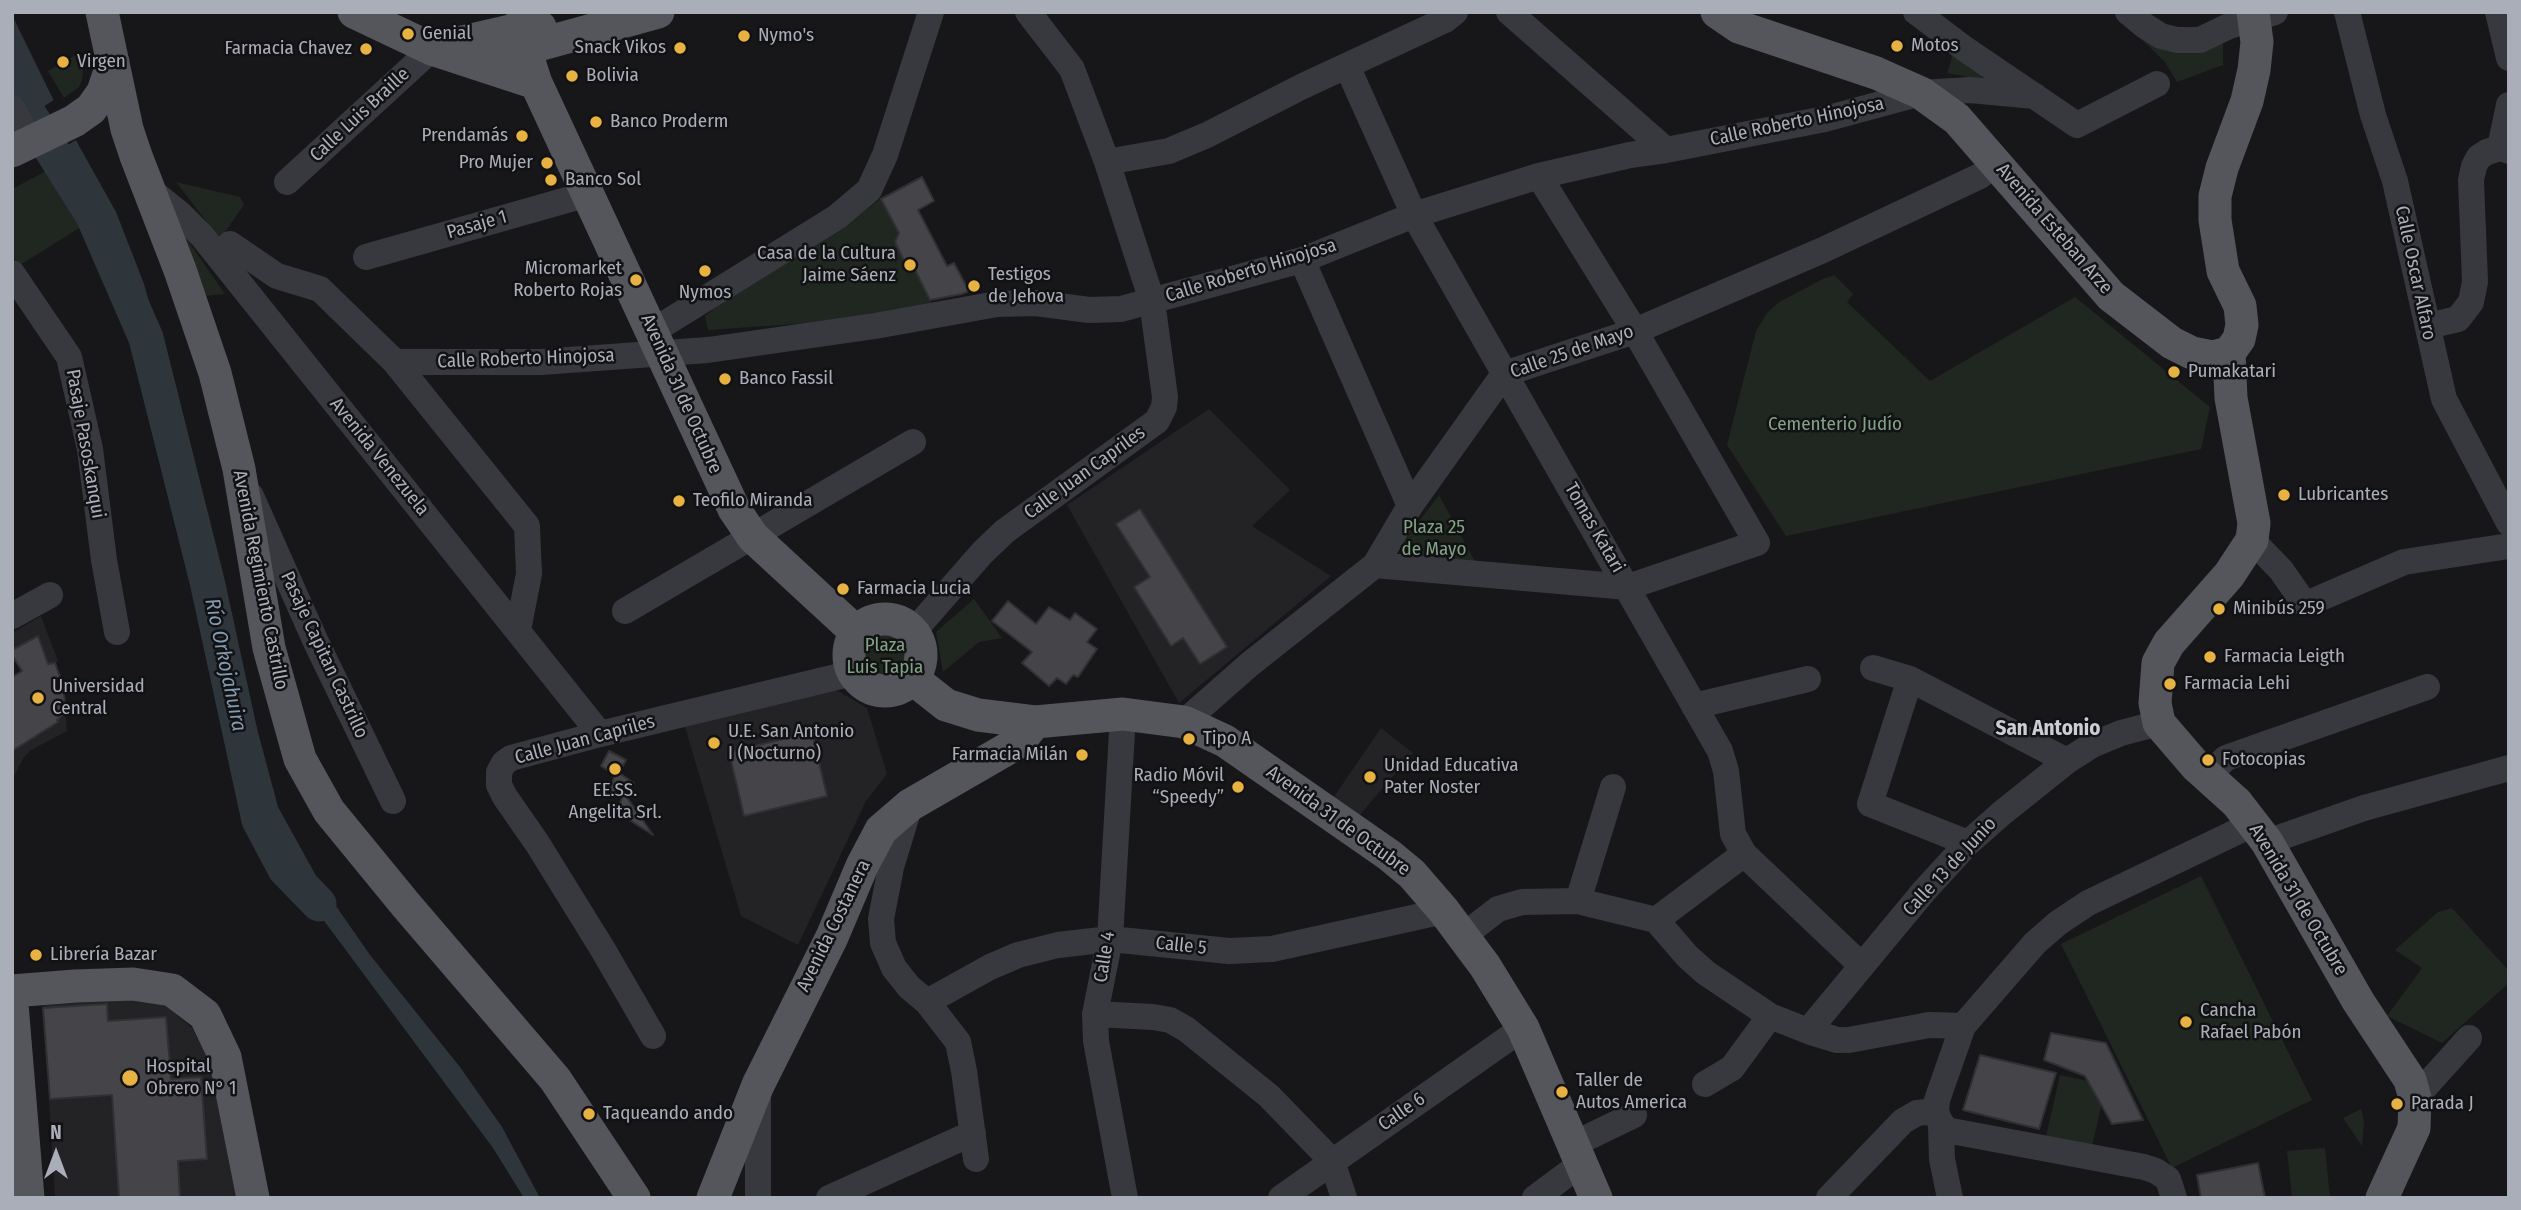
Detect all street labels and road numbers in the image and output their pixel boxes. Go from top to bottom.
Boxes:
street label: Calle Luis Braille [306,63,414,167]
street label: Calle Roberto Hinojosa [1708,92,1886,152]
street label: Avenida Esteban Arze [1991,159,2117,299]
street label: Calle Oscar Alfaro [2390,204,2440,342]
street label: Pasaje 1 [444,206,510,244]
street label: Calle Roberto Hinojosa [1163,234,1339,308]
street label: Avenida 31 de Octubre [636,311,726,477]
street label: Calle 25 de Mayo [1507,320,1637,384]
street label: Calle Roberto Hinojosa [437,345,615,373]
street label: Pasaje Pasoskanqui [61,368,109,520]
street label: Avenida Venezuela [324,393,434,521]
street label: Calle Juan Capriles [1020,421,1150,525]
street label: Avenida Regimiento Castrillo [228,468,292,692]
street label: Tomas Katari [1559,479,1629,577]
street label: Pasaje Capitan Castrillo [275,568,373,742]
street label: Calle Juan Capriles [513,710,657,770]
street label: Avenida 31 de Octubre [1262,761,1414,881]
street label: Calle 13 de Junio [1898,813,2002,921]
street label: Avenida 31 de Octubre [2244,820,2352,980]
street label: Avenida Costanera [792,856,876,996]
street label: Calle 4 [1090,930,1120,984]
street label: Calle 5 [1154,932,1208,960]
street label: Calle 6 [1374,1088,1430,1136]

